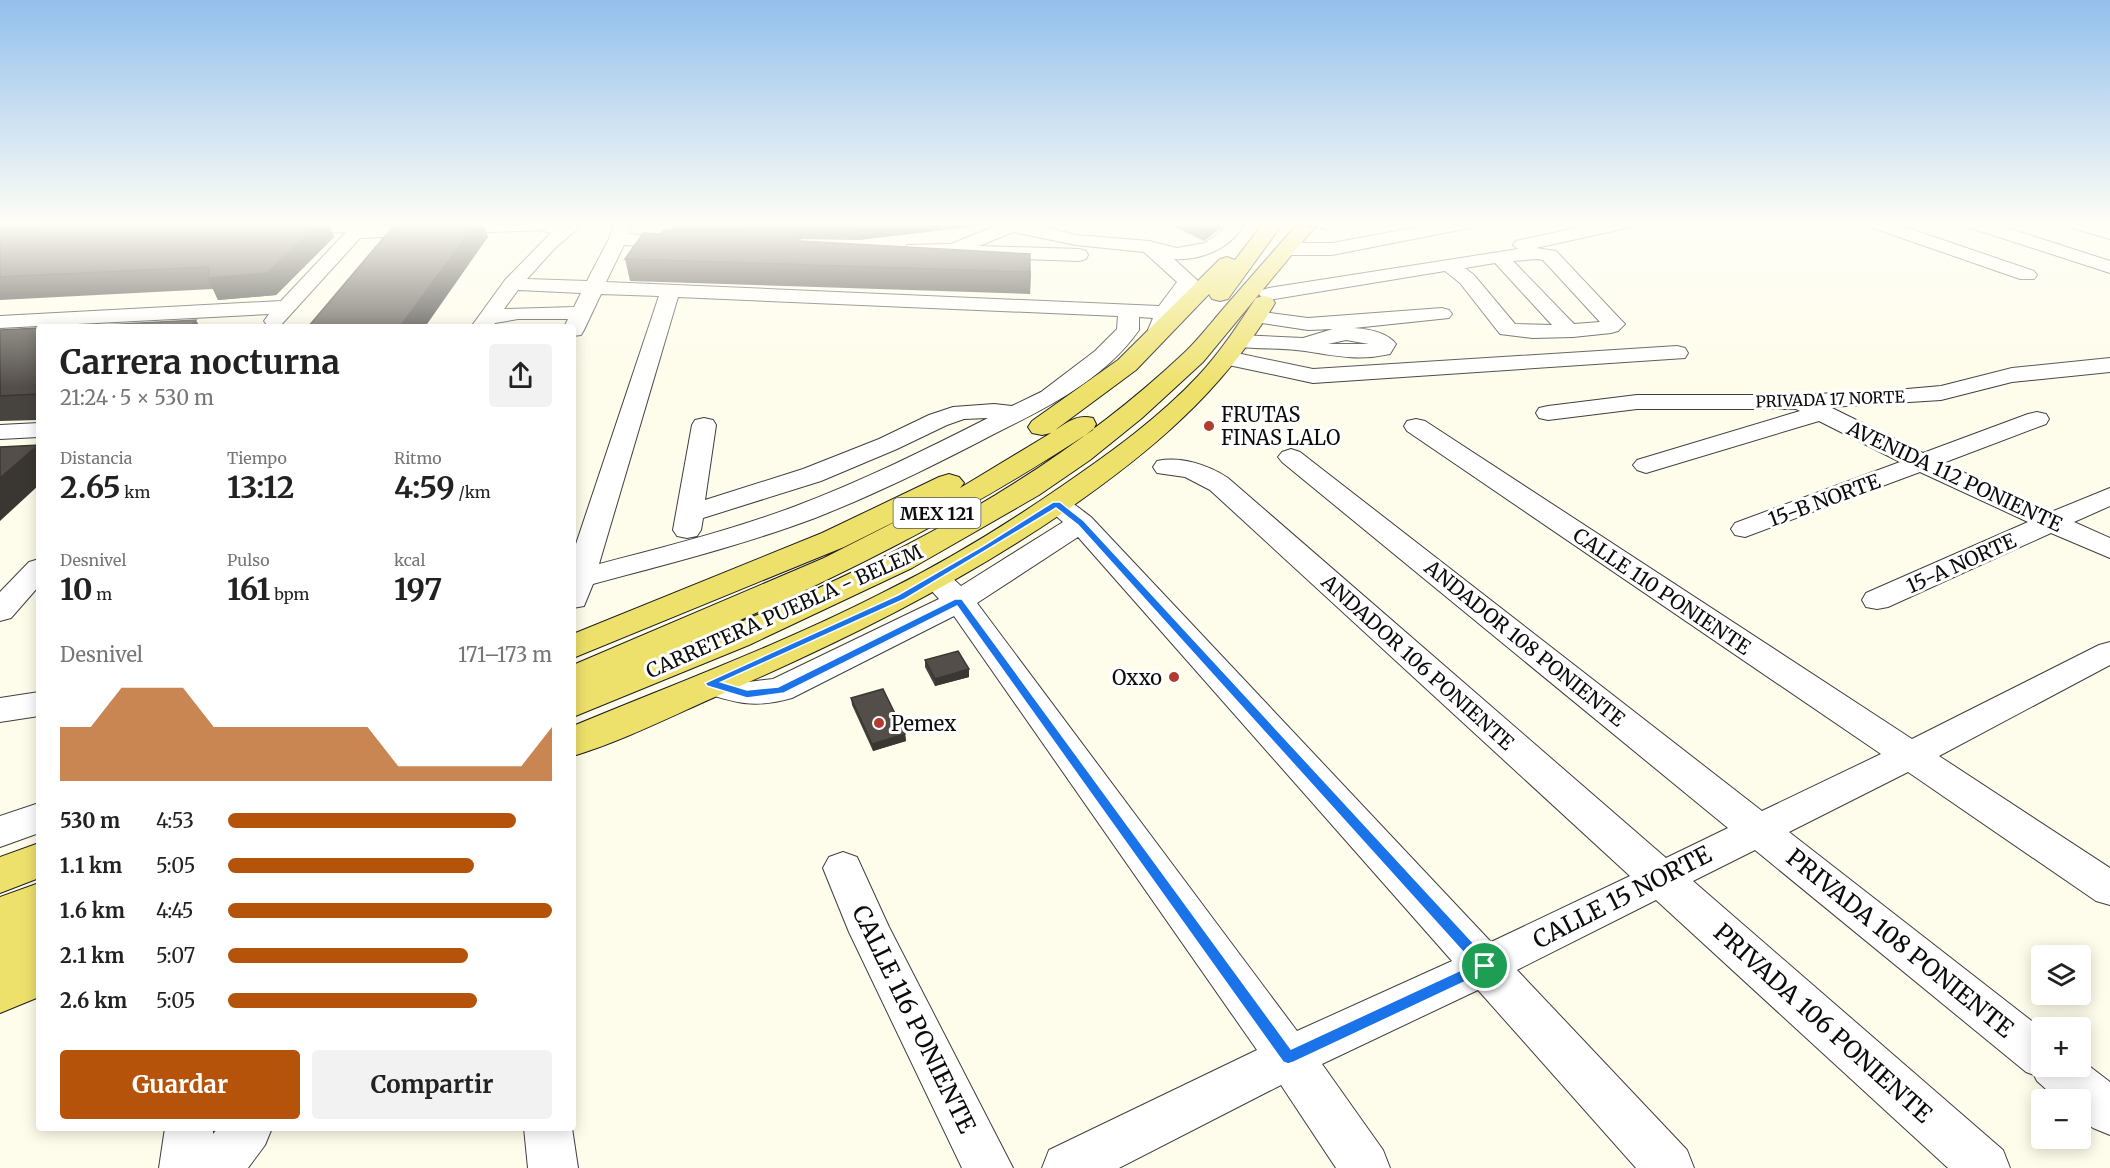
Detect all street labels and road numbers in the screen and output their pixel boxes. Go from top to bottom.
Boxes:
street label: PRIVADA 17 NORTE [1755,386,1906,412]
street label: AVENIDA 112 PONIENTE [1843,415,2067,537]
street label: 15-B NORTE [1765,468,1884,532]
road number: MEX 121 [894,498,980,528]
street label: CALLE 110 PONIENTE [1568,522,1756,660]
street label: 15-A NORTE [1902,528,2020,598]
street label: CARRETERA PUEBLA - BELEM [642,538,926,683]
street label: ANDADOR 108 PONIENTE [1419,554,1630,732]
street label: ANDADOR 106 PONIENTE [1316,568,1520,755]
street label: CALLE 15 NORTE [1527,838,1717,955]
street label: PRIVADA 108 PONIENTE [1780,842,2020,1045]
street label: CALLE 116 PONIENTE [845,900,983,1139]
street label: PRIVADA 106 PONIENTE [1707,917,1939,1130]

